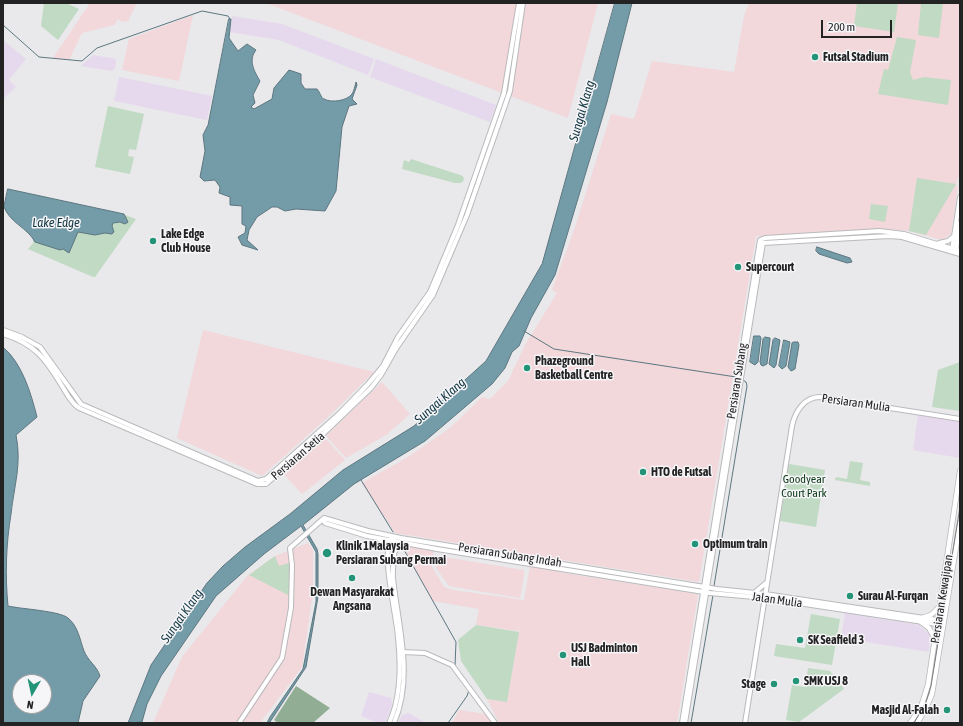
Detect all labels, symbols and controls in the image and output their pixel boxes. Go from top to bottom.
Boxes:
scale bar [823,12,894,38]
text: 200 m [828,20,855,34]
place label: Futsal Stadium [823,50,889,64]
marker: Futsal Stadium [810,52,820,62]
water label: Sungai Klang [566,79,598,143]
water label: Lake Edge [32,215,80,231]
place label: Lake Edge Club House [161,227,211,255]
marker: Lake Edge Club House [148,236,158,246]
place label: Supercourt [746,260,794,274]
marker: Supercourt [733,262,743,272]
street label: Persiaran Subang [724,342,750,420]
place label: Phazeground Basketball Centre [535,354,613,382]
marker: Phazeground Basketball Centre [522,363,532,373]
water label: Sungai Klang [411,375,469,427]
street label: Persiaran Mulia [821,391,891,415]
street label: Persiaran Setia [268,429,328,483]
place label: HTO de Futsal [651,465,711,479]
marker: HTO de Futsal [638,467,648,477]
park label: Goodyear Court Park [781,472,827,500]
place label: Optimum train [703,537,768,551]
place label: Klinik 1Malaysia Persiaran Subang Permai [336,539,446,567]
marker: Optimum train [690,539,700,549]
street label: Persiaran Subang Indah [457,540,563,570]
marker: Klinik 1Malaysia Persiaran Subang Permai [321,547,333,559]
street label: Persiaran Kewajipan [928,553,956,645]
marker: Dewan Masyarakat Angsana [347,573,357,583]
place label: Dewan Masyarakat Angsana [310,585,394,613]
water label: Sungai Klang [158,586,206,646]
street label: Jalan Mulia [751,589,803,611]
place label: Surau Al-Furqan [858,589,928,603]
marker: Surau Al-Furqan [845,591,855,601]
place label: SK Seafield 3 [808,633,864,647]
marker: SK Seafield 3 [795,635,805,645]
place label: USJ Badminton Hall [571,641,638,669]
marker: USJ Badminton Hall [558,650,568,660]
north arrow [12,674,52,714]
place label: SMK USJ 8 [804,674,848,688]
marker: SMK USJ 8 [791,676,801,686]
place label: Stage [742,677,766,691]
marker: Stage [769,679,779,689]
text: N [26,698,34,711]
place label: Masjid Al-Falah [871,703,939,717]
marker: Masjid Al-Falah [942,705,952,715]

